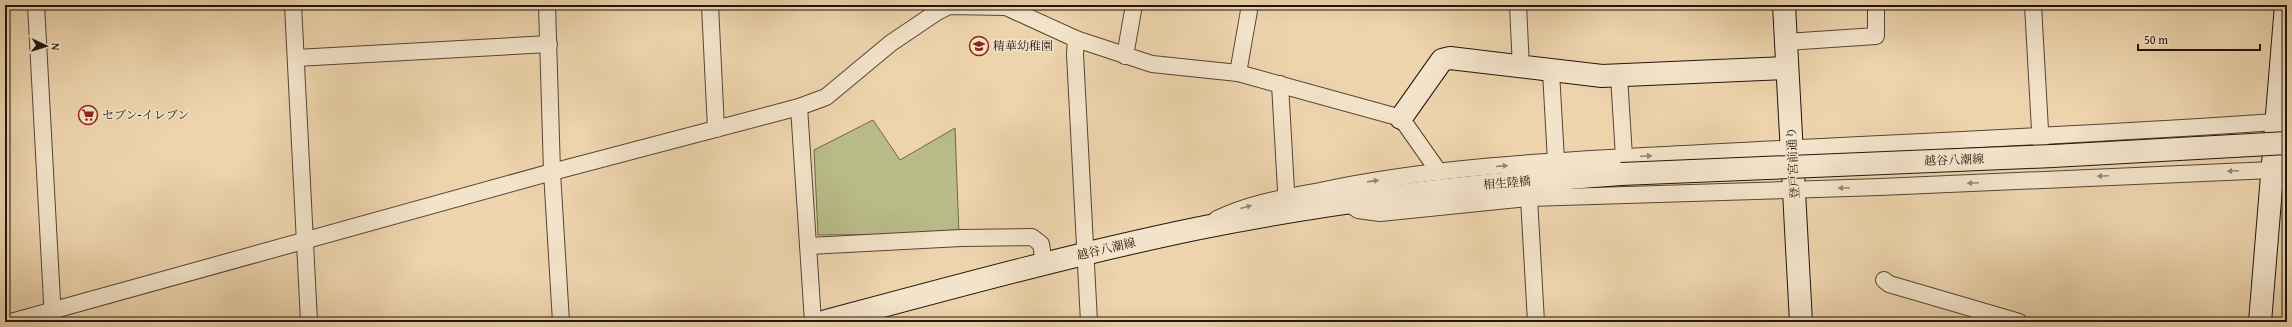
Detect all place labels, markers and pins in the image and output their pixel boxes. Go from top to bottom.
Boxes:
school or university icon: 精華幼稚園 [968,35,990,57]
place label: 精華幼稚園 [993,37,1053,54]
supermarket icon: セブン-イレブン [77,104,99,126]
place label: セブン-イレブン [102,106,189,123]

